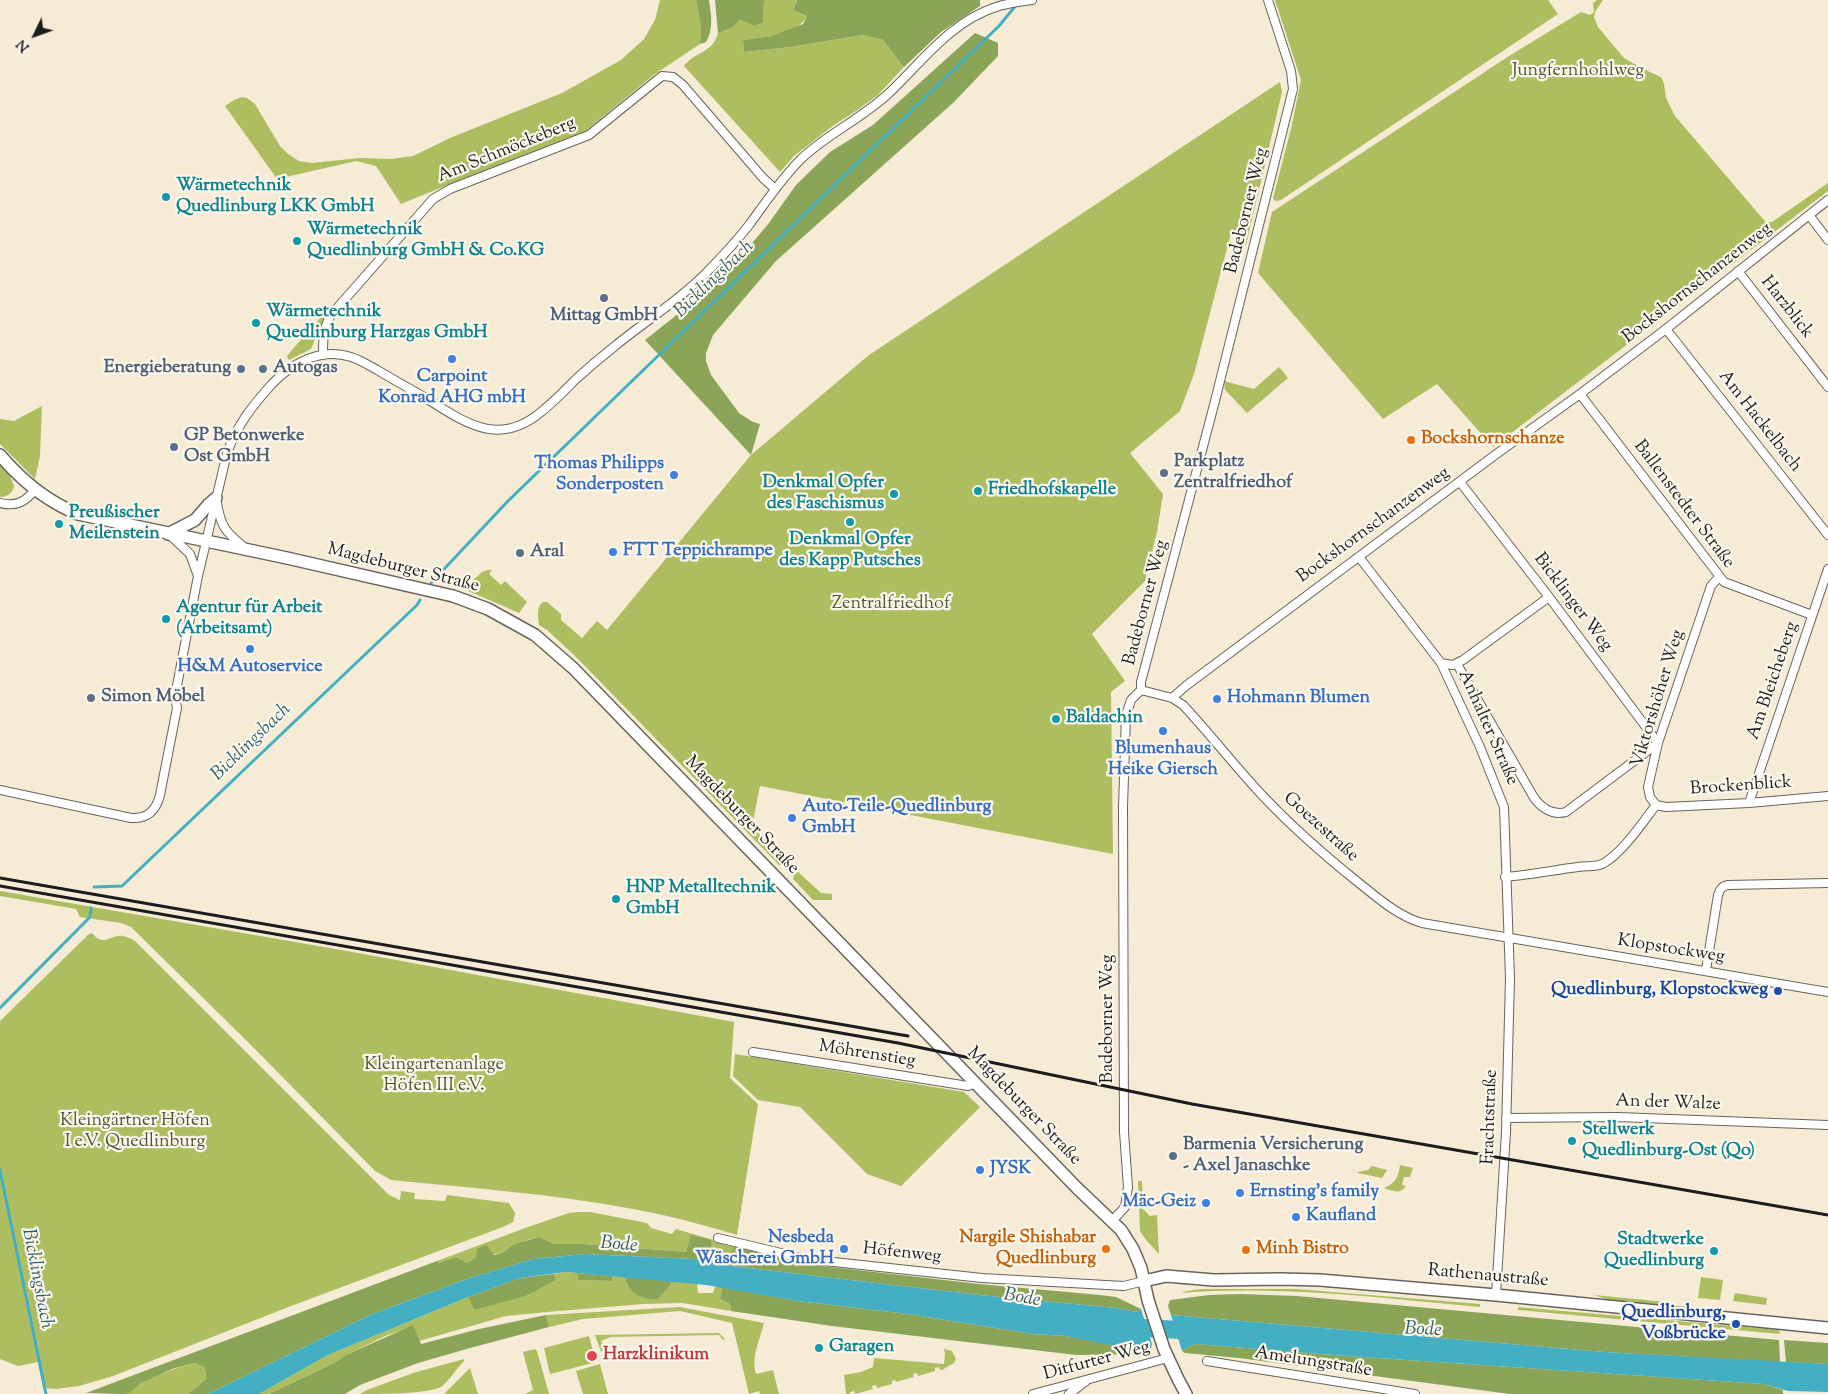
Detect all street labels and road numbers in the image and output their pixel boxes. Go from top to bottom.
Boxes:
street label: Am Schmöckeberg [435,114,579,188]
street label: Badeborner Weg [1222,146,1274,276]
street label: Bockshornschanzenweg [1619,219,1777,349]
street label: Harzblick [1755,272,1817,344]
street label: Am Hackelbach [1713,367,1805,477]
street label: Ballenstedter Straße [1628,437,1738,573]
street label: Bockshornschanzenweg [1293,463,1455,589]
street label: Badeborner Weg [1120,538,1174,668]
street label: Magdeburger Straße [325,540,481,598]
street label: Bicklinger Weg [1528,549,1616,657]
street label: Am Bleicheberg [1744,619,1804,743]
street label: Viktorshöher Weg [1628,627,1690,771]
street label: Anhalter Straße [1452,667,1522,789]
street label: Magdeburger Straße [679,752,803,880]
street label: Brockenblick [1689,773,1793,801]
street label: Goezestraße [1278,788,1362,868]
street label: Klopstockweg [1616,931,1726,969]
street label: Badeborner Weg [1098,955,1120,1083]
street label: Möhrenstieg [817,1037,917,1073]
street label: Magdeburger Straße [961,1043,1085,1171]
street label: Frachtstraße [1479,1069,1503,1165]
street label: An der Walze [1615,1091,1721,1117]
street label: Höfenweg [862,1239,942,1269]
street label: Rathenaustraße [1427,1261,1549,1293]
street label: Ditfurter Weg [1041,1337,1153,1387]
street label: Amelungstraße [1253,1343,1373,1383]

